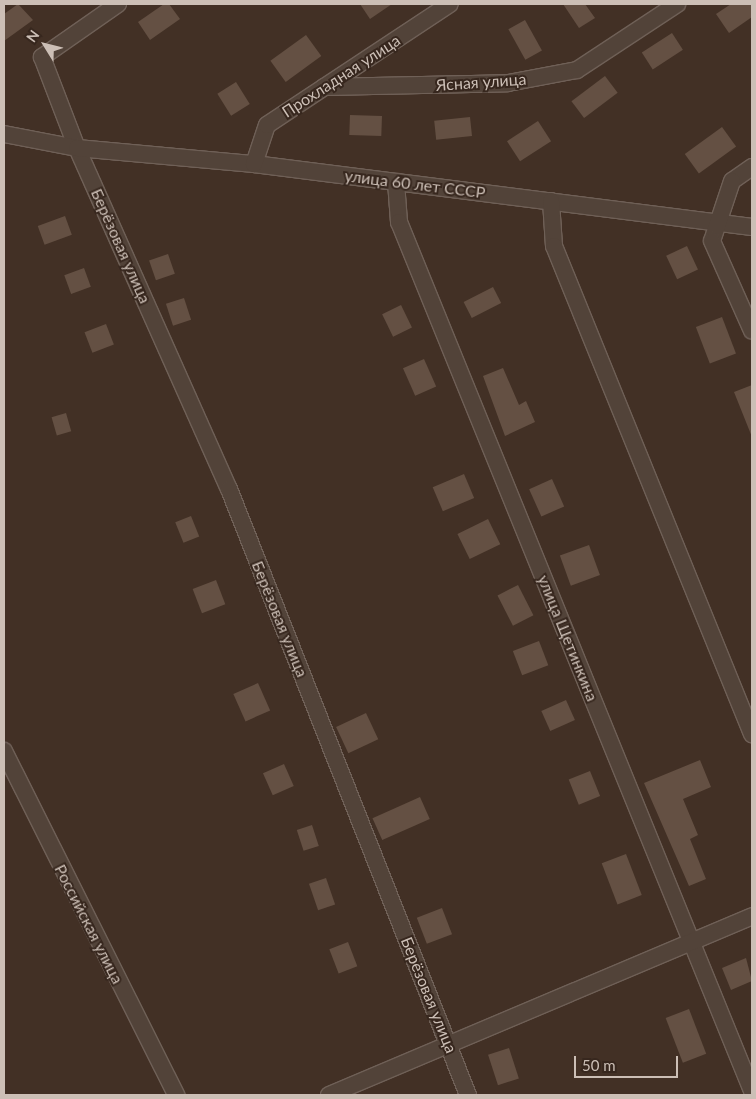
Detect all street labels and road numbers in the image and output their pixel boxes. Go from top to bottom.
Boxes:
street label: Прохладная улица [278,31,404,121]
street label: Ясная улица [435,69,527,95]
street label: улица 60 лет СССР [344,166,486,202]
street label: Берёзовая улица [87,186,155,306]
street label: Берёзовая улица [248,558,312,680]
street label: улица Щетинкина [534,572,602,704]
street label: Российская улица [51,861,127,987]
street label: Берёзовая улица [397,934,461,1056]

